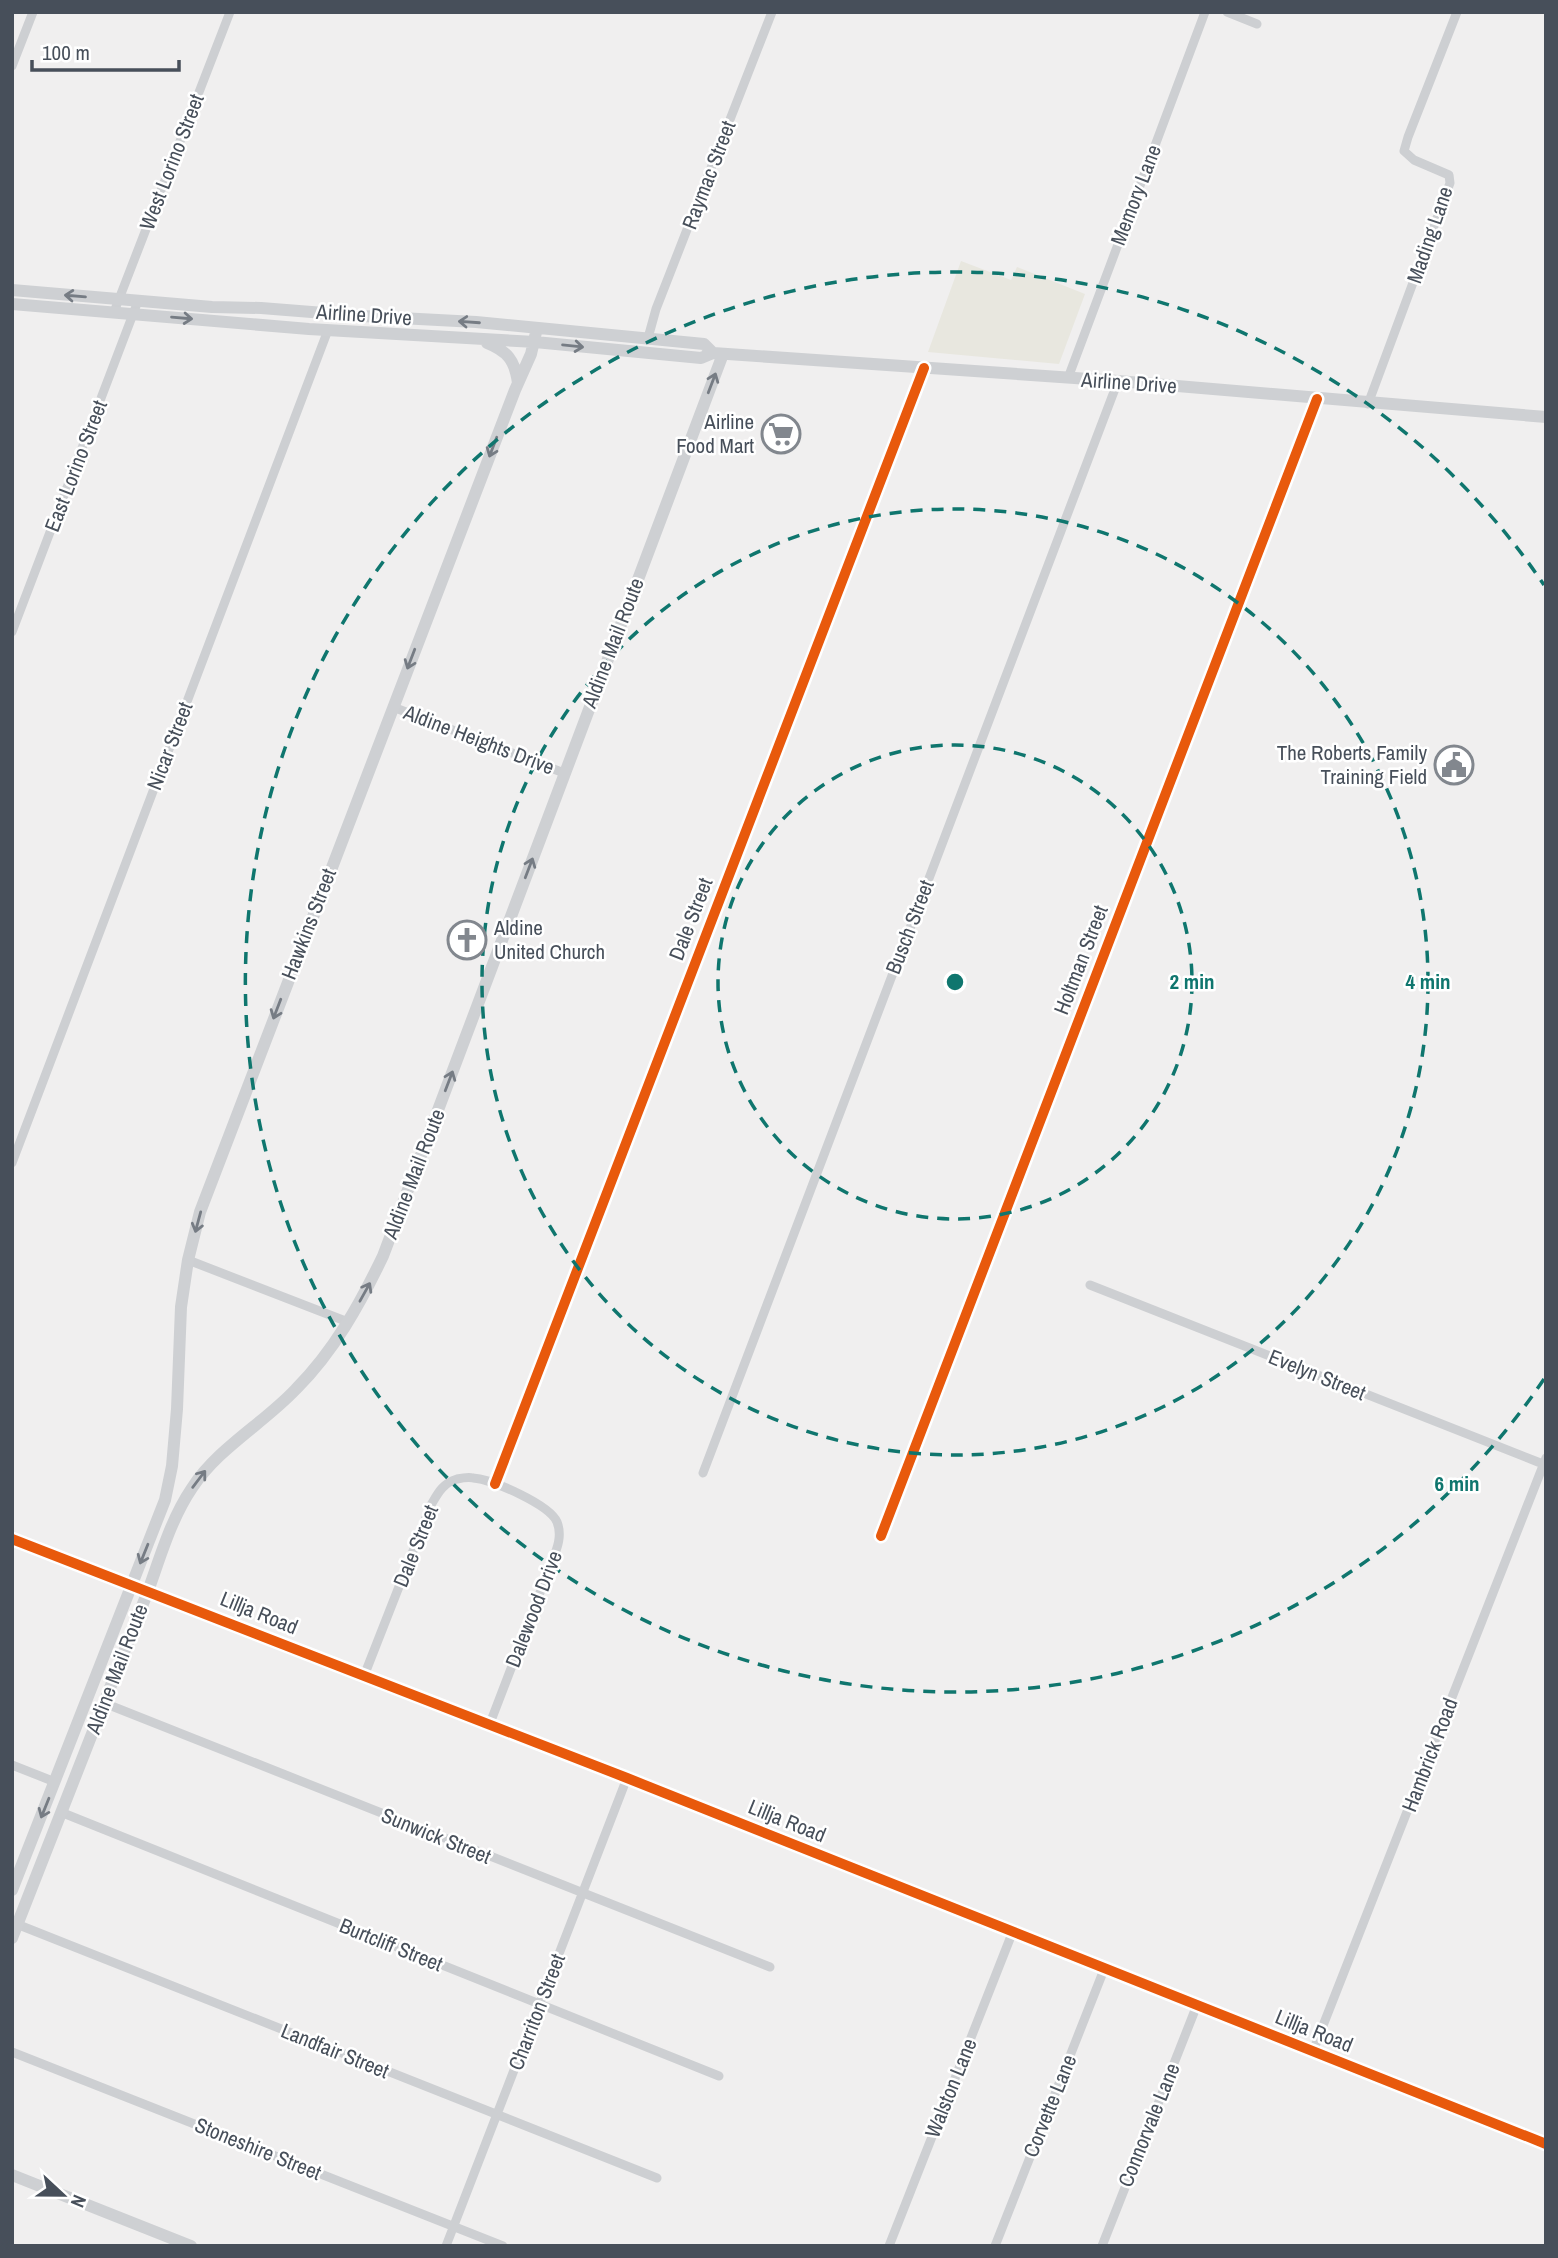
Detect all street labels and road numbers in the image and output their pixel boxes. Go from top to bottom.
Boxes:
street label: West Lorino Street [132,90,211,234]
street label: Raymac Street [675,116,743,233]
street label: Memory Lane [1103,140,1168,249]
street label: Mading Lane [1399,183,1460,287]
street label: Airline Drive [314,297,413,332]
street label: Airline Drive [1079,365,1178,400]
street label: East Lorino Street [37,396,114,536]
street label: Aldine Mail Route [574,574,651,713]
street label: Aldine Heights Drive [399,697,559,782]
street label: Nicar Street [140,698,200,794]
street label: Hawkins Street [274,864,343,984]
street label: Dale Street [662,873,720,964]
street label: Busch Street [878,875,941,978]
street label: Holtman Street [1046,901,1115,1019]
street label: Aldine Mail Route [375,1105,452,1244]
street label: Evelyn Street [1264,1342,1370,1407]
street label: Dale Street [386,1500,445,1591]
street label: Dalewood Drive [498,1546,569,1671]
street label: Lillja Road [216,1584,302,1641]
street label: Aldine Mail Route [78,1600,155,1739]
street label: Hambrick Road [1395,1694,1465,1816]
street label: Lillja Road [744,1792,830,1849]
street label: Sunwick Street [377,1800,496,1871]
street label: Burtcliff Street [335,1911,447,1978]
street label: Charriton Street [501,1949,572,2074]
street label: Lillja Road [1271,2002,1357,2059]
street label: Landfair Street [277,2016,394,2085]
street label: Walston Lane [917,2034,984,2142]
street label: Corvette Lane [1016,2050,1083,2161]
street label: Connorvale Lane [1111,2059,1187,2191]
street label: Stoneshire Street [191,2110,326,2187]

